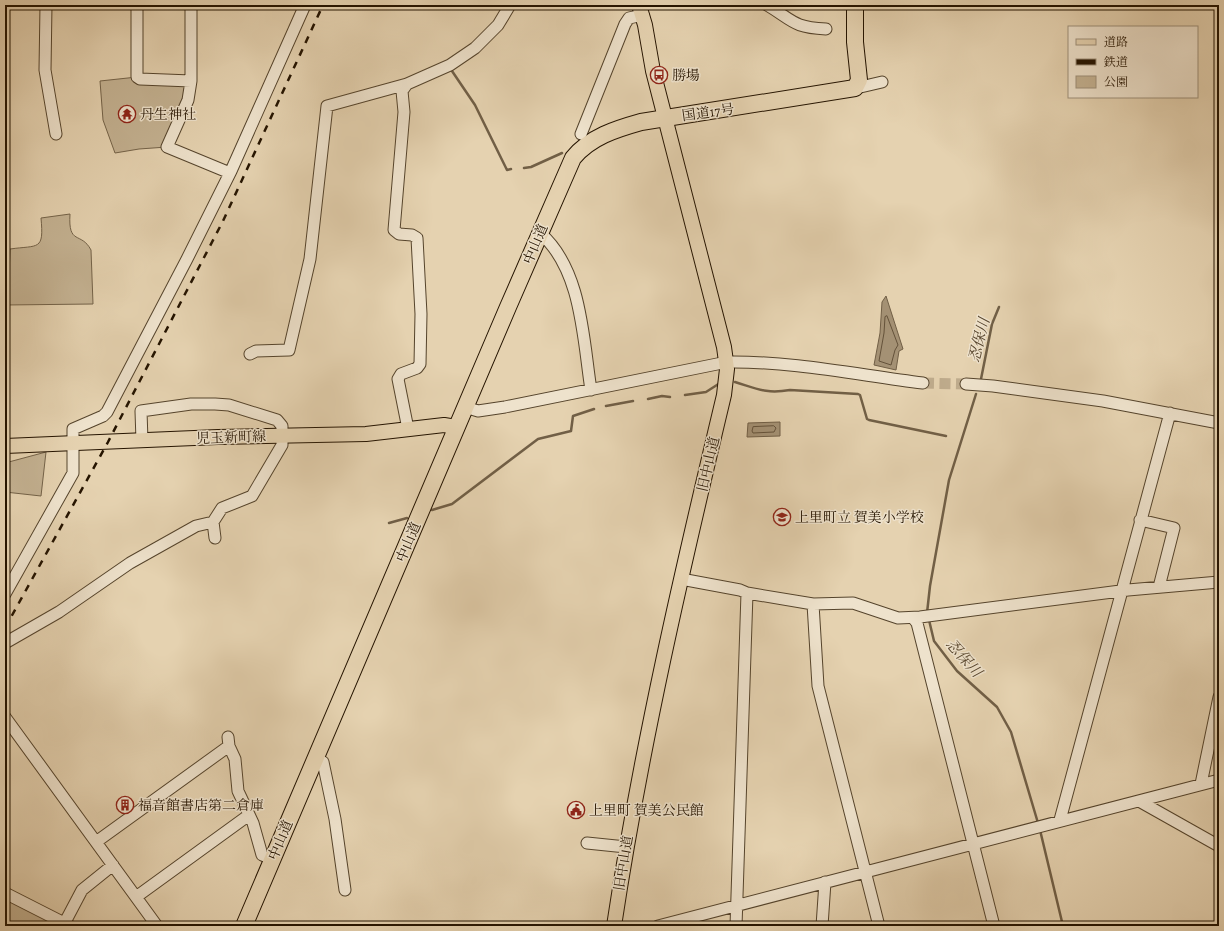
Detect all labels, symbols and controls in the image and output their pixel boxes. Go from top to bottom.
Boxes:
legend [1068,26,1198,98]
text: 道路 [1104,34,1128,50]
text: 鉄道 [1103,54,1128,70]
bus stop icon: 勝場 [649,65,669,85]
place label: 勝場 [672,66,700,85]
text: 公園 [1104,74,1128,90]
street label: 国道17号 [681,99,735,126]
temple icon: 丹生神社 [117,104,137,124]
place label: 丹生神社 [140,105,196,124]
street label: 中山道 [519,221,552,267]
water label: 忍保川 [964,314,995,364]
street label: 児玉新町線 [196,427,266,448]
street label: 旧中山道 [693,435,724,494]
school or university icon: 上里町立 賀美小学校 [772,507,792,527]
place label: 上里町立 賀美小学校 [795,508,924,527]
street label: 中山道 [392,519,425,565]
water label: 忍保川 [942,635,988,683]
building icon: 福音館書店第二倉庫 [115,795,135,815]
place label: 福音館書店第二倉庫 [138,796,264,815]
public building icon: 上里町 賀美公民館 [566,800,586,820]
place label: 上里町 賀美公民館 [589,801,704,820]
street label: 中山道 [264,817,297,863]
street label: 旧中山道 [610,834,637,892]

